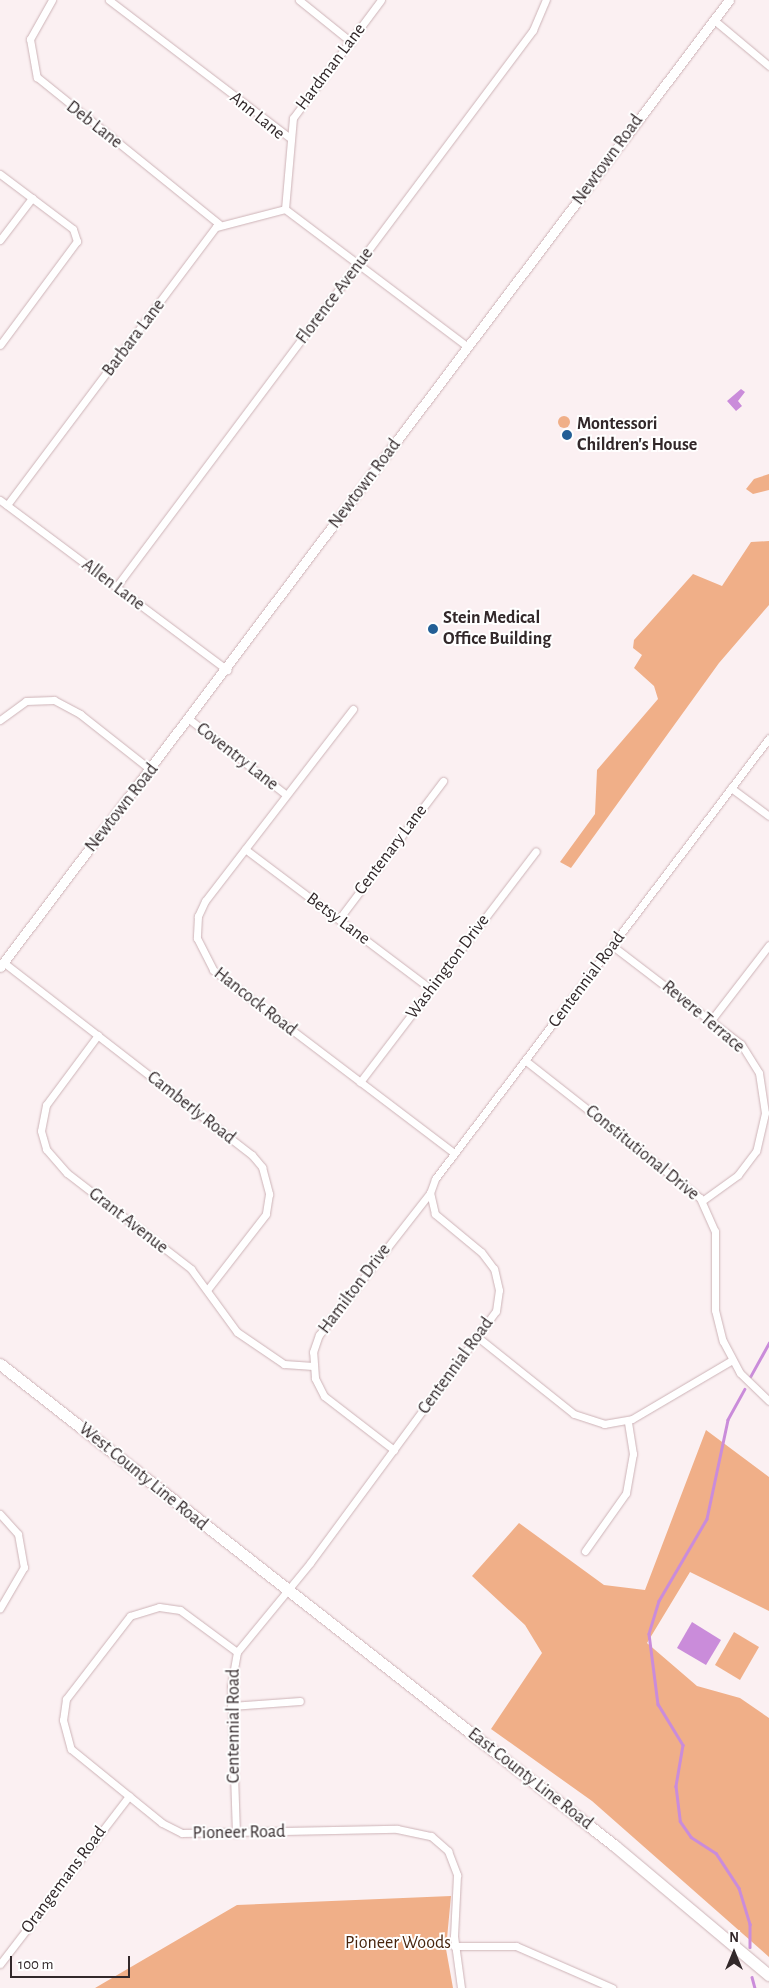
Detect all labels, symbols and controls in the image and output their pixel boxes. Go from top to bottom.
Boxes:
street label: Hardman Lane [291,19,371,115]
street label: Ann Lane [225,87,289,145]
street label: Deb Lane [62,96,126,154]
street label: Newtown Road [568,111,648,209]
street label: Florence Avenue [292,244,378,348]
street label: Barbara Lane [98,295,170,381]
place label: Montessori Children's House [577,414,697,456]
marker: Montessori Children's House [561,429,573,441]
street label: Newtown Road [324,435,406,533]
street label: Allen Lane [77,554,149,616]
place label: Stein Medical Office Building [443,608,551,650]
marker: Stein Medical Office Building [427,623,439,635]
street label: Coventry Lane [192,718,282,796]
street label: Newtown Road [81,759,163,857]
street label: Centenary Lane [350,800,432,900]
street label: Betsy Lane [302,888,374,950]
street label: Washington Drive [402,910,494,1024]
street label: Centennial Road [544,928,630,1032]
street label: Hancock Road [209,963,301,1041]
street label: Revere Terrace [657,976,749,1058]
street label: Camberly Road [143,1067,239,1149]
street label: Constitutional Drive [581,1101,703,1205]
street label: Grant Avenue [84,1183,172,1259]
street label: Hamilton Drive [314,1240,396,1338]
street label: Centennial Road [414,1313,498,1419]
street label: West County Line Road [74,1418,212,1536]
street label: Centennial Road [223,1669,245,1783]
street label: East County Line Road [463,1723,597,1835]
street label: Pioneer Road [192,1821,286,1845]
street label: Orangemans Road [17,1822,111,1938]
north arrow [709,1928,759,1978]
text: N [729,1931,739,1945]
park label: Pioneer Woods [345,1932,451,1954]
scale bar [12,1946,132,1978]
text: 100 m [18,1957,53,1972]

